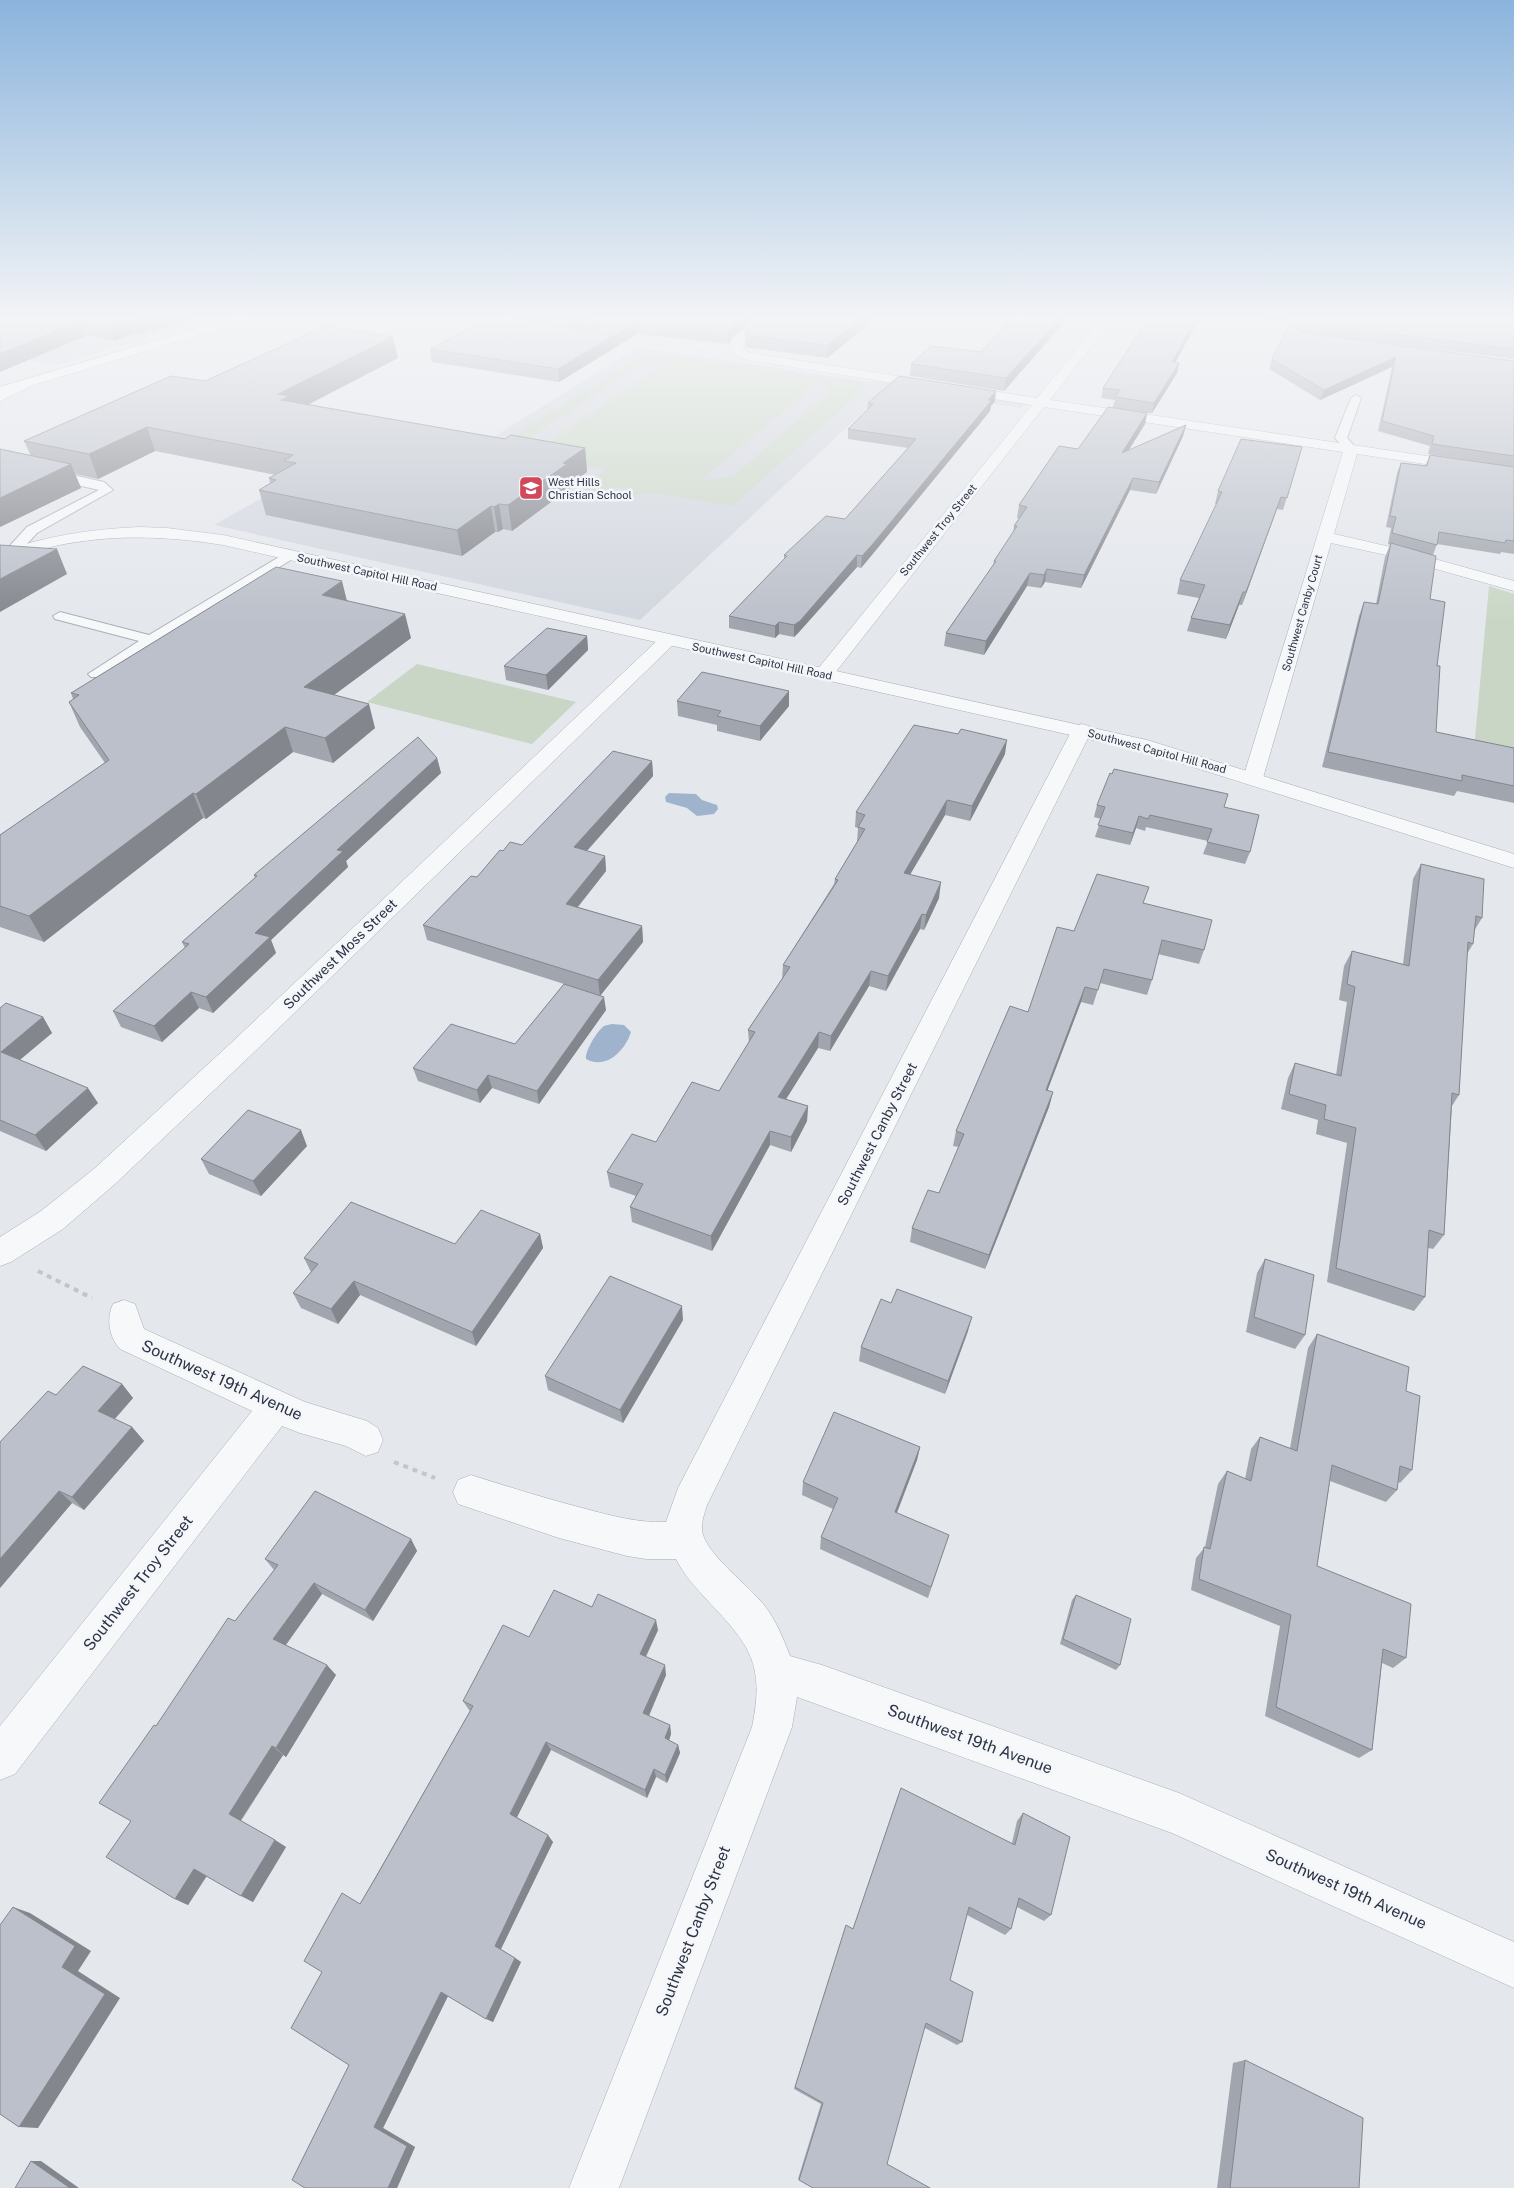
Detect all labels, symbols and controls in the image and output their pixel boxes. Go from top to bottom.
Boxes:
school or university icon: West Hills Christian School [518,475,544,501]
place label: West Hills Christian School [548,476,632,501]
street label: Southwest Troy Street [897,482,979,578]
street label: Southwest Capitol Hill Road [296,551,438,593]
street label: Southwest Canby Court [1280,553,1324,673]
street label: Southwest Capitol Hill Road [691,640,833,682]
street label: Southwest Capitol Hill Road [1086,727,1228,775]
street label: Southwest Moss Street [280,896,400,1012]
street label: Southwest Canby Street [834,1060,920,1208]
street label: Southwest 19th Avenue [138,1336,306,1424]
street label: Southwest Troy Street [79,1511,197,1655]
street label: Southwest 19th Avenue [885,1700,1055,1778]
street label: Southwest Canby Street [652,1843,734,2019]
street label: Southwest 19th Avenue [1262,1845,1430,1933]

